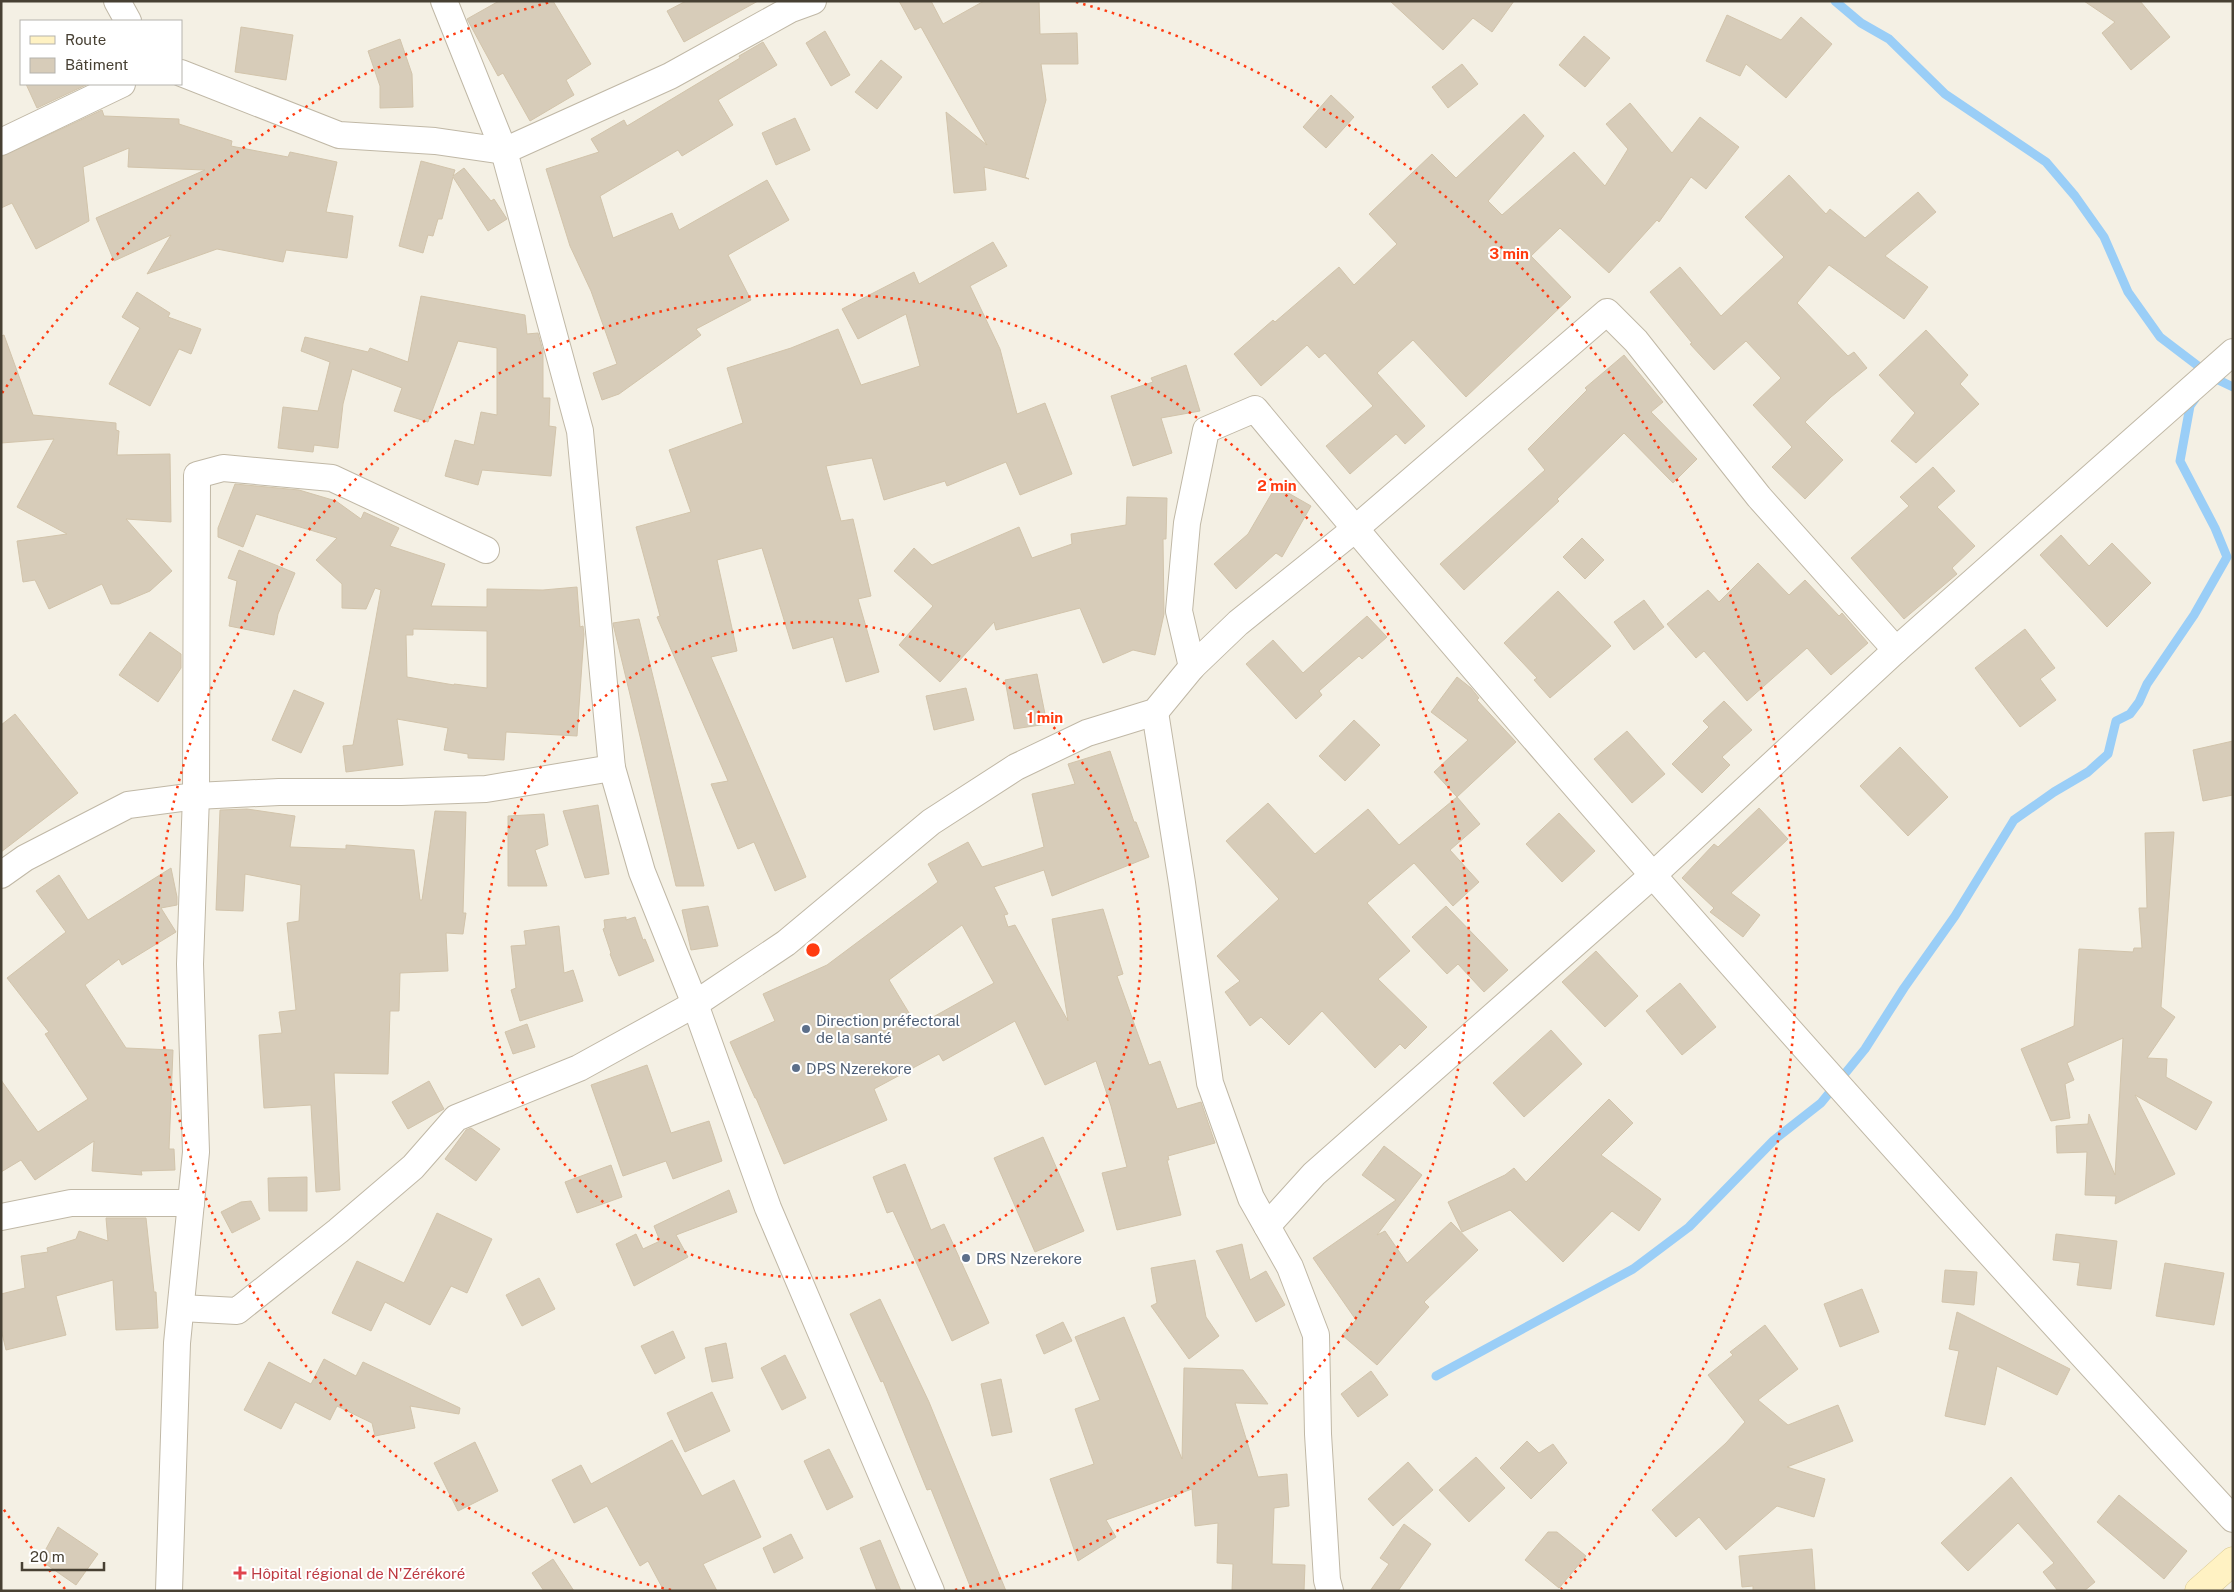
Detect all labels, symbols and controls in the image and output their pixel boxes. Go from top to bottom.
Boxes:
legend [20,20,182,85]
text: Route [65,31,106,48]
text: Bâtiment [65,56,128,73]
text: 3 min [1489,245,1529,262]
text: 2 min [1257,477,1297,494]
text: 1 min [1027,709,1063,726]
centre of rings [804,941,822,959]
place label: Direction préfectoral de la santé [816,1012,960,1046]
marker: Direction préfectoral de la santé [800,1023,812,1035]
place label: DPS Nzerekore [806,1060,912,1077]
marker: DPS Nzerekore [790,1062,802,1074]
place label: DRS Nzerekore [976,1250,1082,1267]
marker: DRS Nzerekore [960,1252,972,1264]
scale bar [22,1540,105,1572]
text: 20 m [30,1548,65,1565]
place label: Hôpital régional de N'Zérékoré [251,1565,465,1582]
marker: Hôpital régional de N'Zérékoré [233,1566,247,1580]

